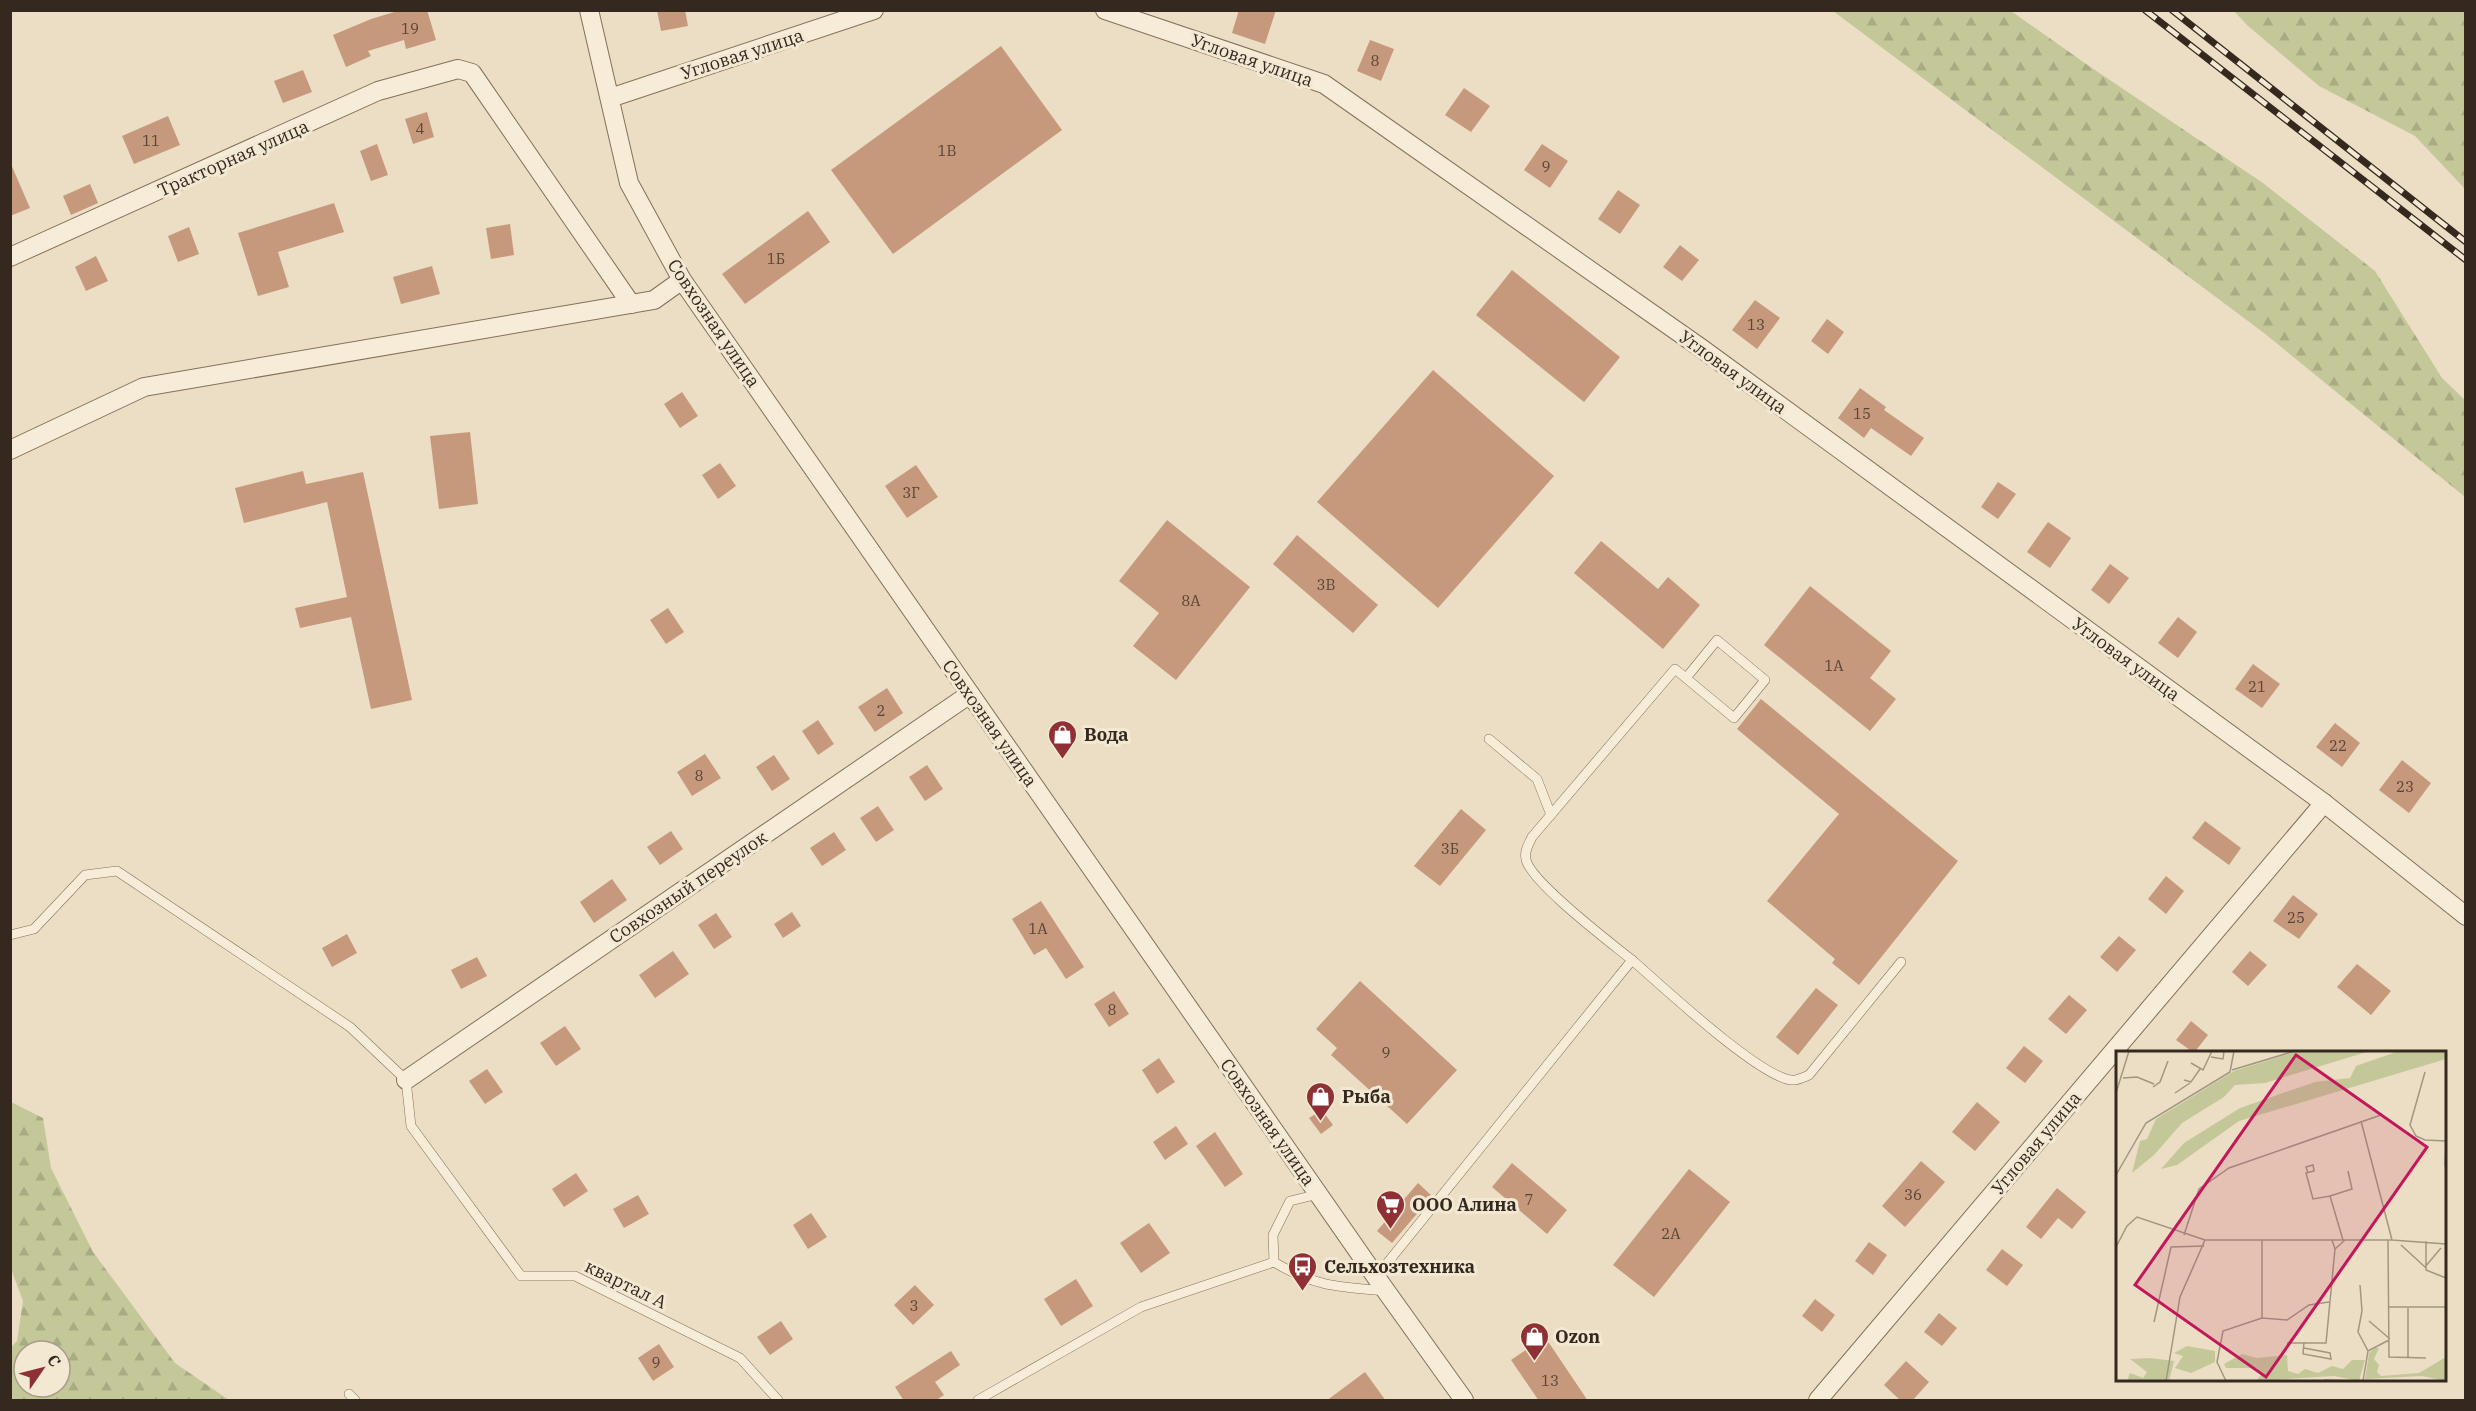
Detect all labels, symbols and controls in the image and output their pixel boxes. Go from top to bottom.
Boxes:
house number: 19 [401,19,419,38]
street label: Угловая улица [678,23,807,85]
street label: Угловая улица [1188,28,1316,92]
house number: 8 [1370,51,1380,70]
street label: Тракторная улица [154,114,312,202]
house number: 4 [415,119,425,138]
house number: 11 [142,131,160,150]
house number: 1В [937,141,957,160]
house number: 9 [1541,157,1551,176]
house number: 1Б [767,249,785,268]
street label: Совхозная улица [662,254,766,392]
house number: 13 [1747,315,1765,334]
street label: Угловая улица [1675,325,1792,419]
house number: 15 [1853,404,1871,423]
house number: 3Г [902,483,920,502]
house number: 3В [1316,575,1336,594]
house number: 8А [1181,591,1201,610]
street label: Угловая улица [2068,612,2185,706]
street label: Совхозная улица [938,655,1043,791]
house number: 1А [1824,656,1844,675]
house number: 21 [2248,677,2266,696]
house number: 2 [876,701,886,720]
shop icon: Вода [1047,718,1079,760]
place label: Вода [1084,723,1129,746]
house number: 22 [2329,736,2347,755]
house number: 8 [694,766,704,785]
house number: 23 [2396,777,2414,796]
street label: Совхозный переулок [605,825,772,948]
house number: 3Б [1441,839,1459,858]
house number: 25 [2287,908,2305,927]
house number: 1А [1028,919,1048,938]
house number: 8 [1107,1000,1117,1019]
house number: 9 [1381,1043,1391,1062]
inset map [2116,1051,2446,1381]
street label: Совхозная улица [1216,1054,1321,1190]
shop icon: Рыба [1305,1080,1337,1122]
place label: Рыба [1342,1085,1391,1108]
street label: Угловая улица [1986,1086,2086,1199]
house number: 36 [1904,1185,1922,1204]
supermarket icon: ООО Алина [1375,1188,1407,1230]
house number: 7 [1524,1190,1534,1209]
place label: ООО Алина [1412,1193,1517,1216]
house number: 2А [1661,1224,1681,1243]
bus stop icon: Сельхозтехника [1287,1250,1319,1292]
street label: квартал А [581,1254,671,1314]
place label: Сельхозтехника [1324,1255,1475,1278]
house number: 3 [909,1296,919,1315]
shop icon: Ozon [1518,1320,1550,1362]
place label: Ozon [1555,1325,1600,1348]
north arrow [12,1339,72,1399]
text: С [43,1350,66,1370]
house number: 9 [651,1353,661,1372]
house number: 13 [1541,1371,1559,1390]

